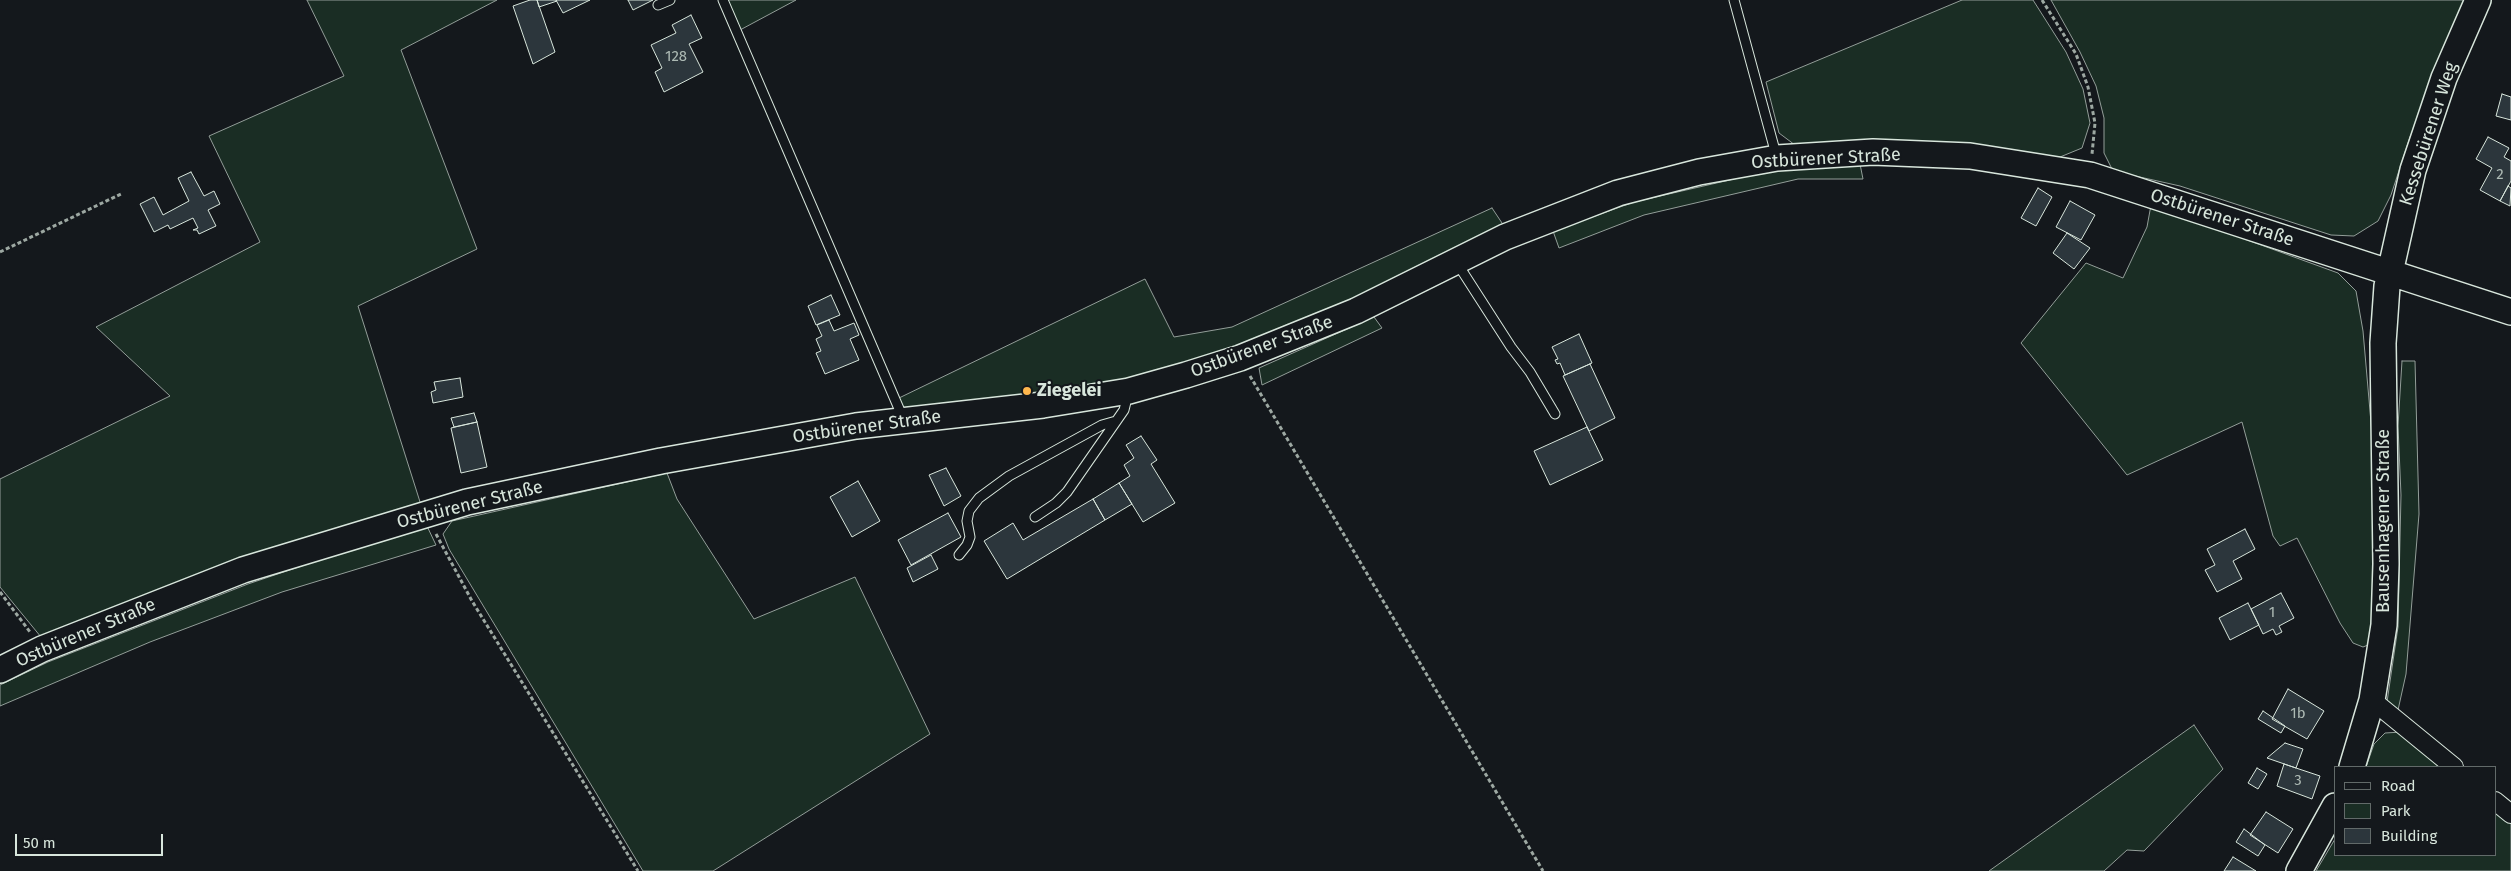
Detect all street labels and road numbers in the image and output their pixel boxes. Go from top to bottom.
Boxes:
street label: Kessebürener Weg [2396,59,2462,209]
street label: Ostbürener Straße [1751,144,1901,174]
street label: Ostbürener Straße [2147,185,2297,251]
street label: Ostbürener Straße [1188,311,1336,383]
street label: Ostbürener Straße [791,406,943,448]
street label: Bausenhagener Straße [2373,429,2395,613]
street label: Ostbürener Straße [395,476,545,534]
street label: Ostbürener Straße [13,594,159,672]

